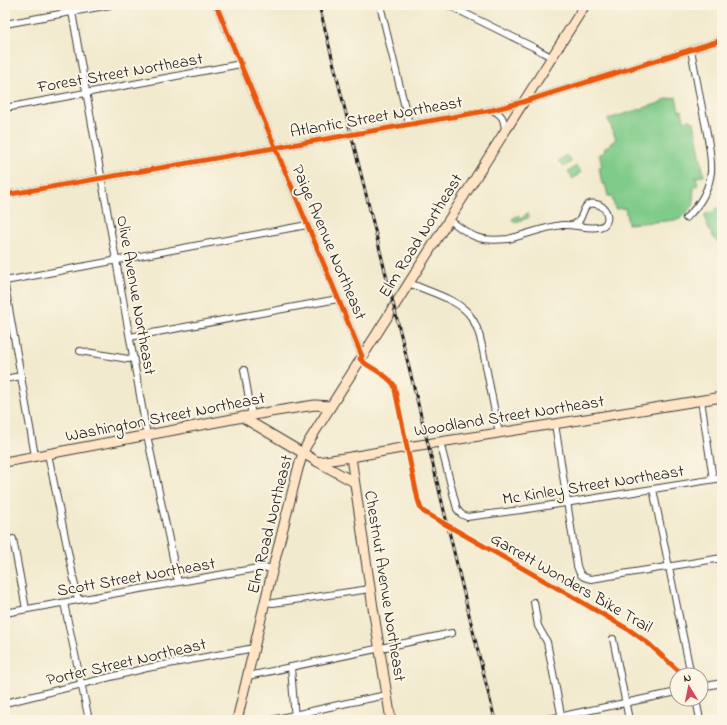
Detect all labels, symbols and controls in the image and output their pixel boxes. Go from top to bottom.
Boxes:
street label: Forest Street Northeast [35,47,205,100]
street label: Atlantic Street Northeast [288,90,465,145]
street label: Paige Avenue Northeast [283,161,373,325]
street label: Elm Road Northeast [373,169,470,303]
street label: Olive Avenue Northeast [109,213,162,377]
street label: Washington Street Northeast [63,386,268,451]
street label: Woodland Street Northeast [412,389,606,444]
street label: Elm Road Northeast [241,452,300,596]
street label: Mc Kinley Street Northeast [501,459,686,513]
street label: Chestnut Avenue Northeast [357,489,412,684]
street label: Garrett Wonders Bike Trail [486,527,657,640]
street label: Scott Street Northeast [55,551,218,604]
street label: Porter Street Northeast [44,632,209,693]
north arrow [669,667,709,707]
text: N [682,670,692,687]

